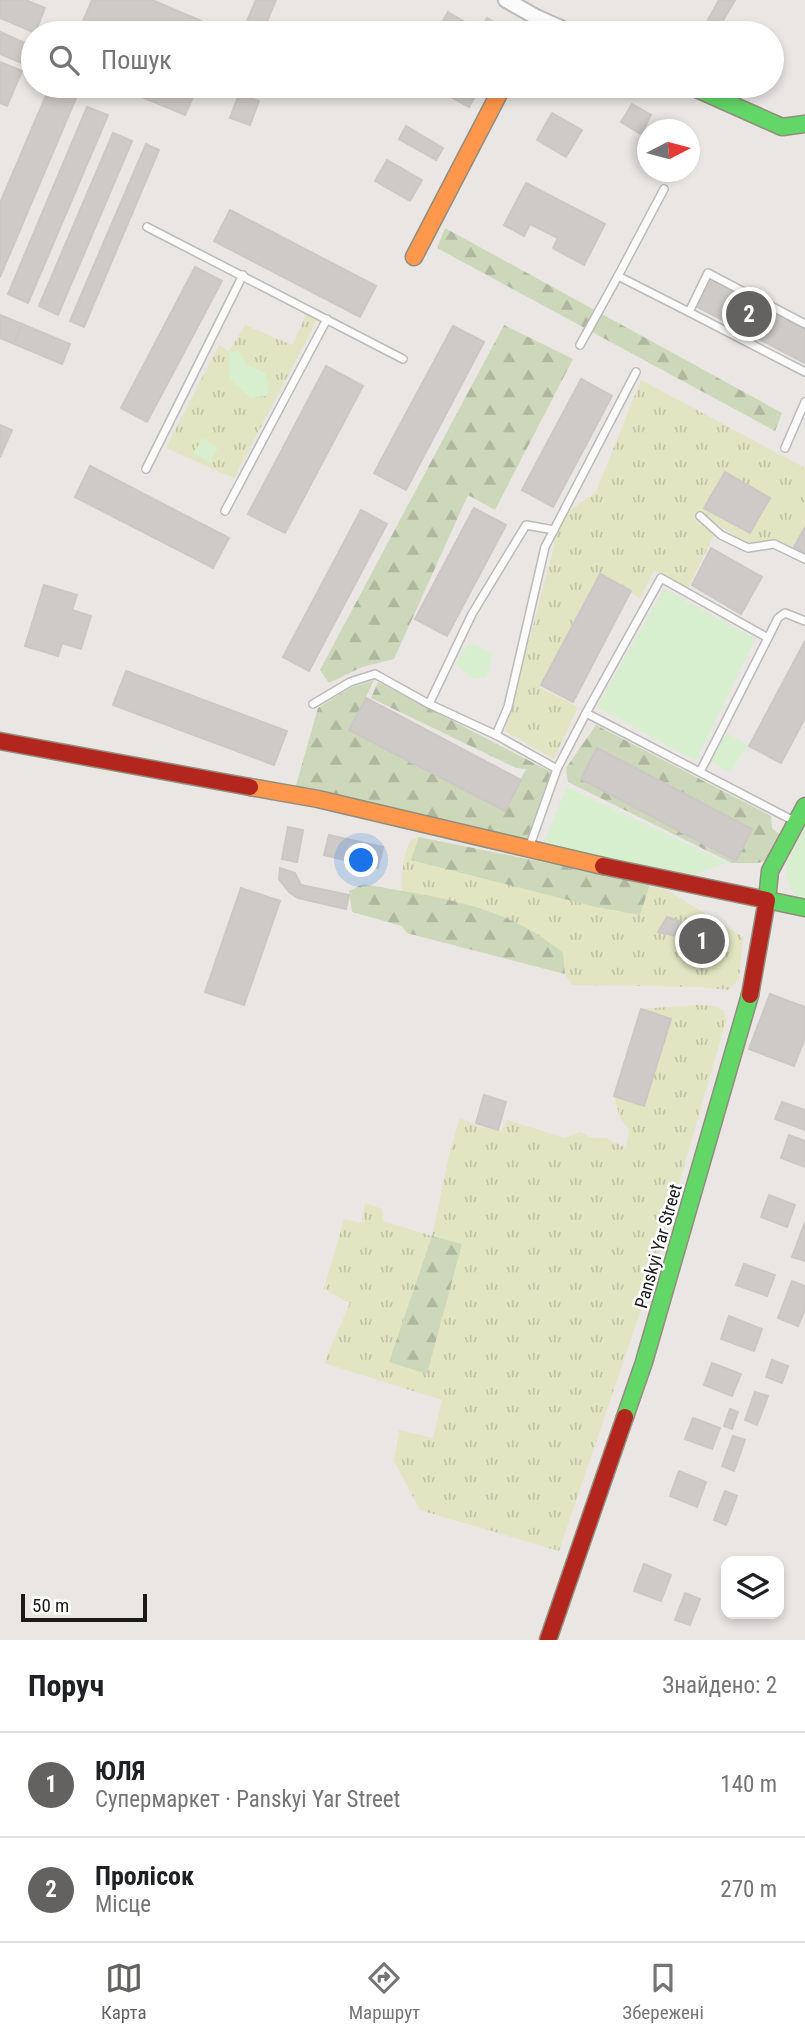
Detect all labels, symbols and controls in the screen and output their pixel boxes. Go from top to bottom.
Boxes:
search box [21,21,784,98]
icon: search [45,41,83,79]
text: Пошук [101,45,172,75]
north arrow [637,119,700,182]
pin: 2 [726,288,772,340]
your location [344,843,378,877]
pin: 1 [679,915,725,967]
street label: Panskyi Yar Street [630,1181,686,1311]
map controls [721,1556,784,1619]
button: layers [721,1556,784,1619]
scale bar [21,1591,147,1623]
text: 50 m [32,1594,69,1617]
text: Поруч [28,1668,104,1703]
text: Знайдено: 2 [662,1672,777,1699]
text: ЮЛЯ [95,1756,145,1786]
text: 1 [45,1771,57,1798]
text: 140 m [720,1771,777,1798]
text: Супермаркет · Panskyi Yar Street [95,1786,400,1813]
text: Пролісок [95,1861,194,1891]
text: 2 [45,1876,57,1903]
text: 270 m [720,1876,777,1903]
text: Місце [95,1891,151,1918]
tab: Карта [101,1959,147,2024]
tab: Маршрут [349,1959,420,2024]
tab: Збережені [622,1959,704,2024]

